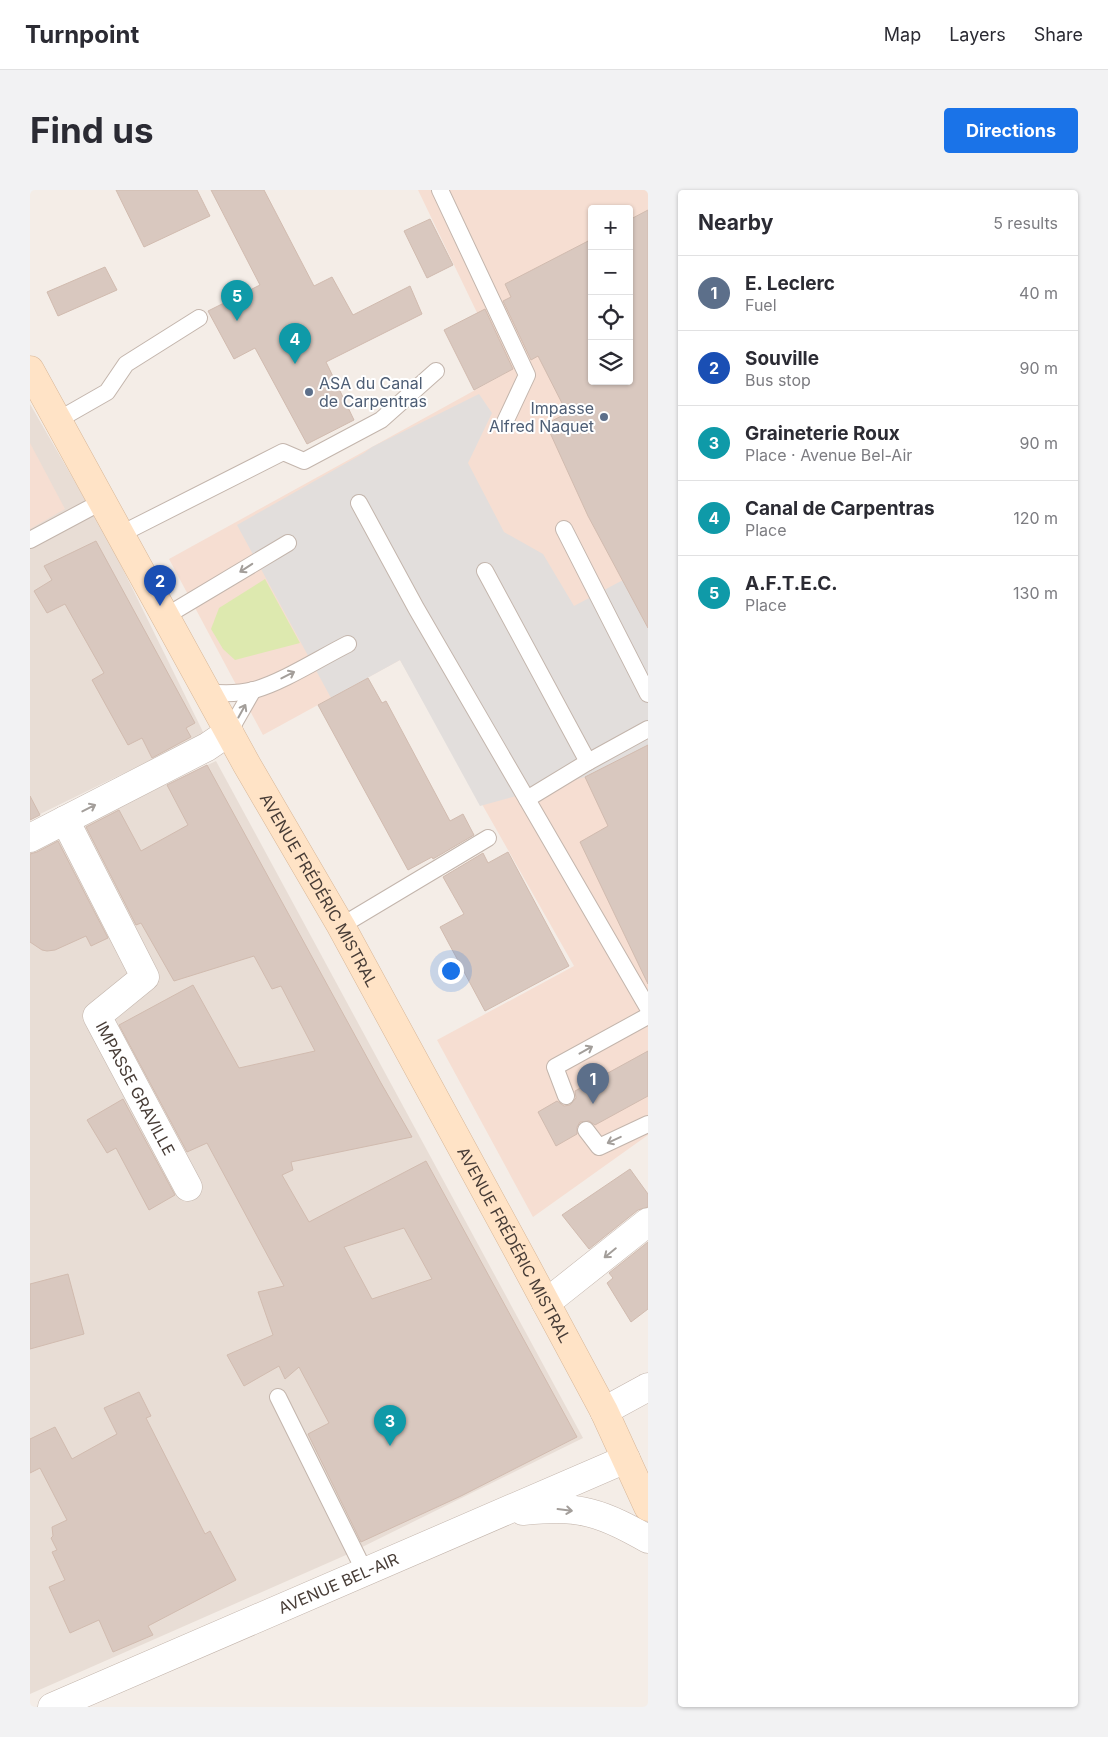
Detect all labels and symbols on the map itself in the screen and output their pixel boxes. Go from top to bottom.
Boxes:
pin: 5 [221,280,253,321]
pin: 4 [279,323,311,364]
place label: ASA du Canal de Carpentras [319,373,427,411]
marker: ASA du Canal de Carpentras [303,386,315,398]
place label: Impasse Alfred Naquet [489,398,594,436]
marker: Impasse Alfred Naquet [598,411,610,423]
one-way arrow [239,563,253,573]
pin: 2 [144,565,176,606]
one-way arrow [280,670,295,680]
one-way arrow [237,705,247,719]
street label: AVENUE FRÉDÉRIC MISTRAL [256,790,382,990]
one-way arrow [81,803,96,812]
your location [438,958,464,984]
street label: IMPASSE GRAVILLE [92,1018,179,1159]
one-way arrow [579,1045,594,1055]
pin: 1 [577,1063,609,1104]
one-way arrow [607,1136,622,1145]
street label: AVENUE FRÉDÉRIC MISTRAL [453,1143,575,1346]
one-way arrow [604,1247,617,1258]
pin: 3 [374,1405,406,1446]
one-way arrow [557,1505,573,1515]
street label: AVENUE BEL-AIR [275,1548,402,1618]

